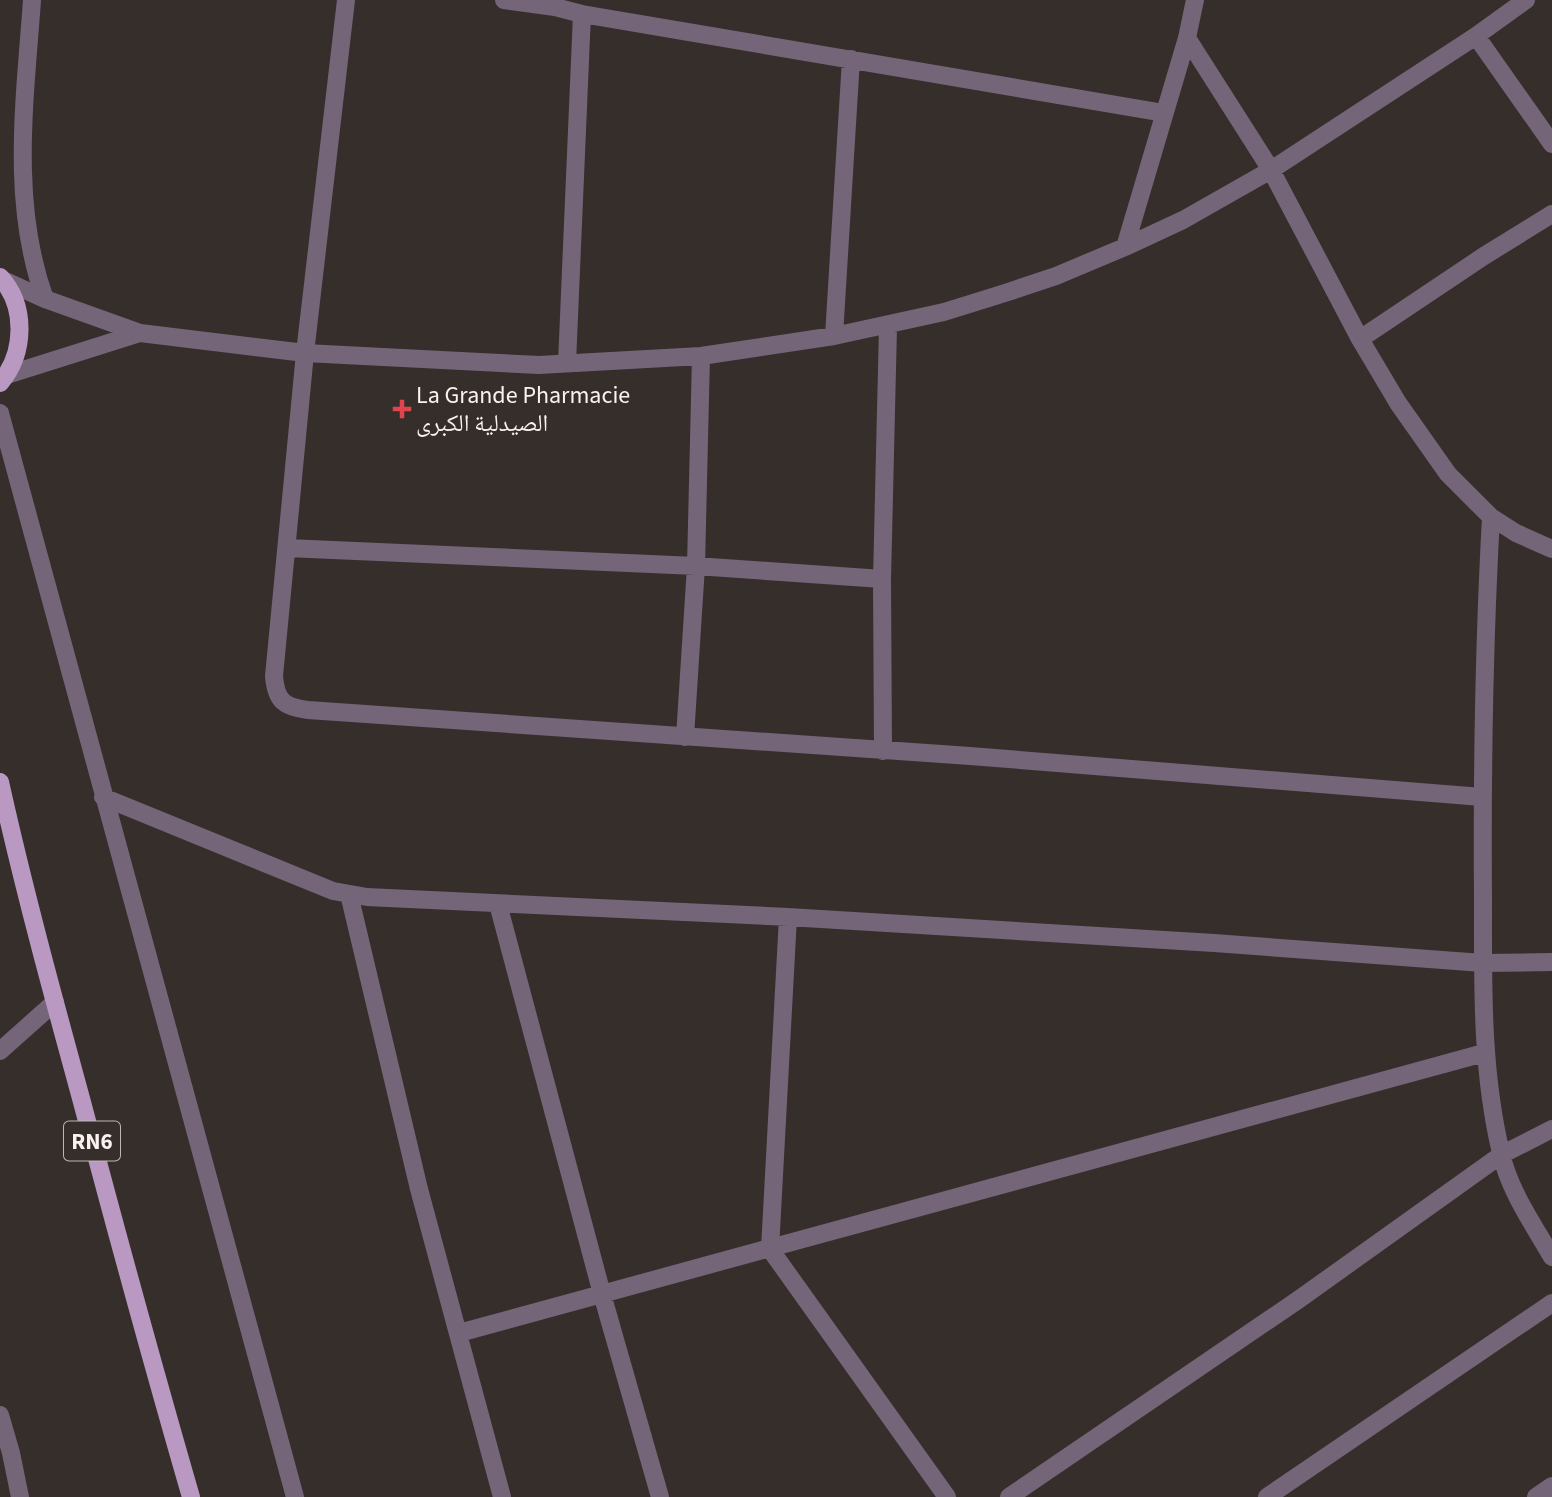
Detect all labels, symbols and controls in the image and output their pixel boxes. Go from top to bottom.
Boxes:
place label: La Grande Pharmacie الصيدلية الكبرى [416,378,630,441]
marker: La Grande Pharmacie الصيدلية الكبرى [394,401,410,417]
road number: RN6 [64,1122,120,1160]

